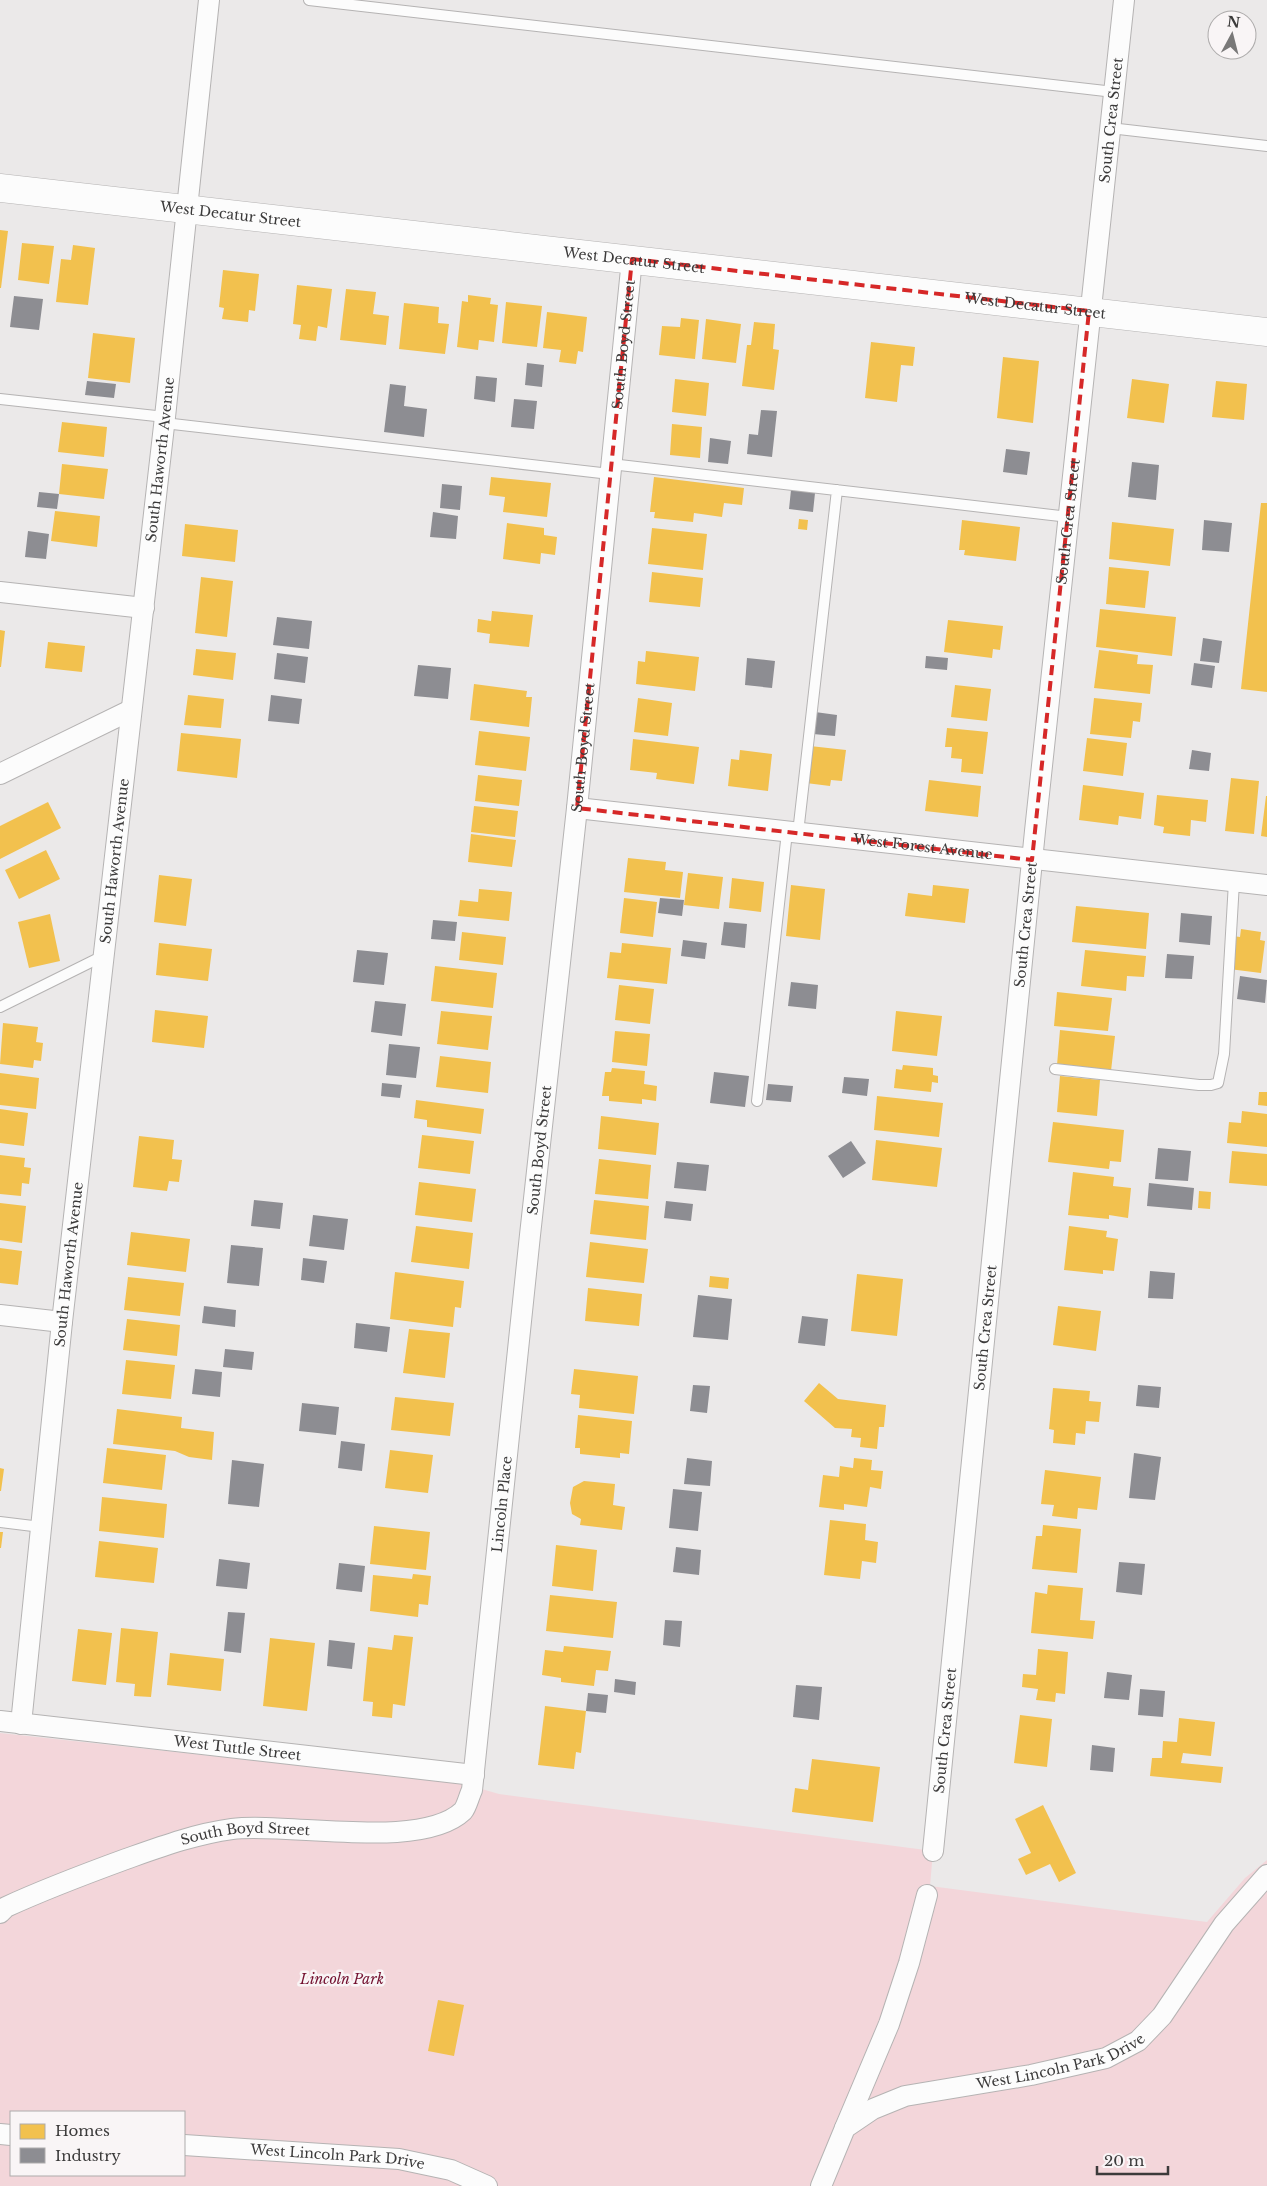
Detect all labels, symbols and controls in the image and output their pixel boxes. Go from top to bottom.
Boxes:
north arrow [1207,10,1257,60]
text: N [1226,12,1241,32]
street label: South Crea Street [1095,56,1127,184]
street label: West Decatur Street [158,197,303,231]
street label: West Decatur Street [561,243,706,277]
street label: South Boyd Street [608,278,639,410]
street label: West Decatur Street [963,289,1108,323]
street label: South Haworth Avenue [142,376,178,543]
street label: South Crea Street [1052,457,1084,586]
street label: South Boyd Street [568,681,599,813]
street label: South Haworth Avenue [96,777,133,945]
street label: West Forest Avenue [851,830,993,863]
street label: South Crea Street [1010,860,1041,988]
street label: South Boyd Street [523,1084,555,1216]
street label: South Haworth Avenue [50,1181,87,1348]
street label: South Crea Street [970,1263,1001,1391]
street label: Lincoln Place [488,1455,516,1553]
street label: South Crea Street [930,1666,960,1794]
street label: West Tuttle Street [172,1732,303,1764]
street label: South Boyd Street [178,1819,311,1849]
park label: Lincoln Park [299,1970,384,1988]
street label: West Lincoln Park Drive [974,2030,1149,2093]
legend [10,2111,185,2176]
text: Homes [55,2121,110,2140]
street label: West Lincoln Park Drive [249,2140,426,2173]
scale bar [1097,2144,1168,2176]
text: Industry [55,2146,121,2165]
text: 20 m [1104,2151,1144,2170]

